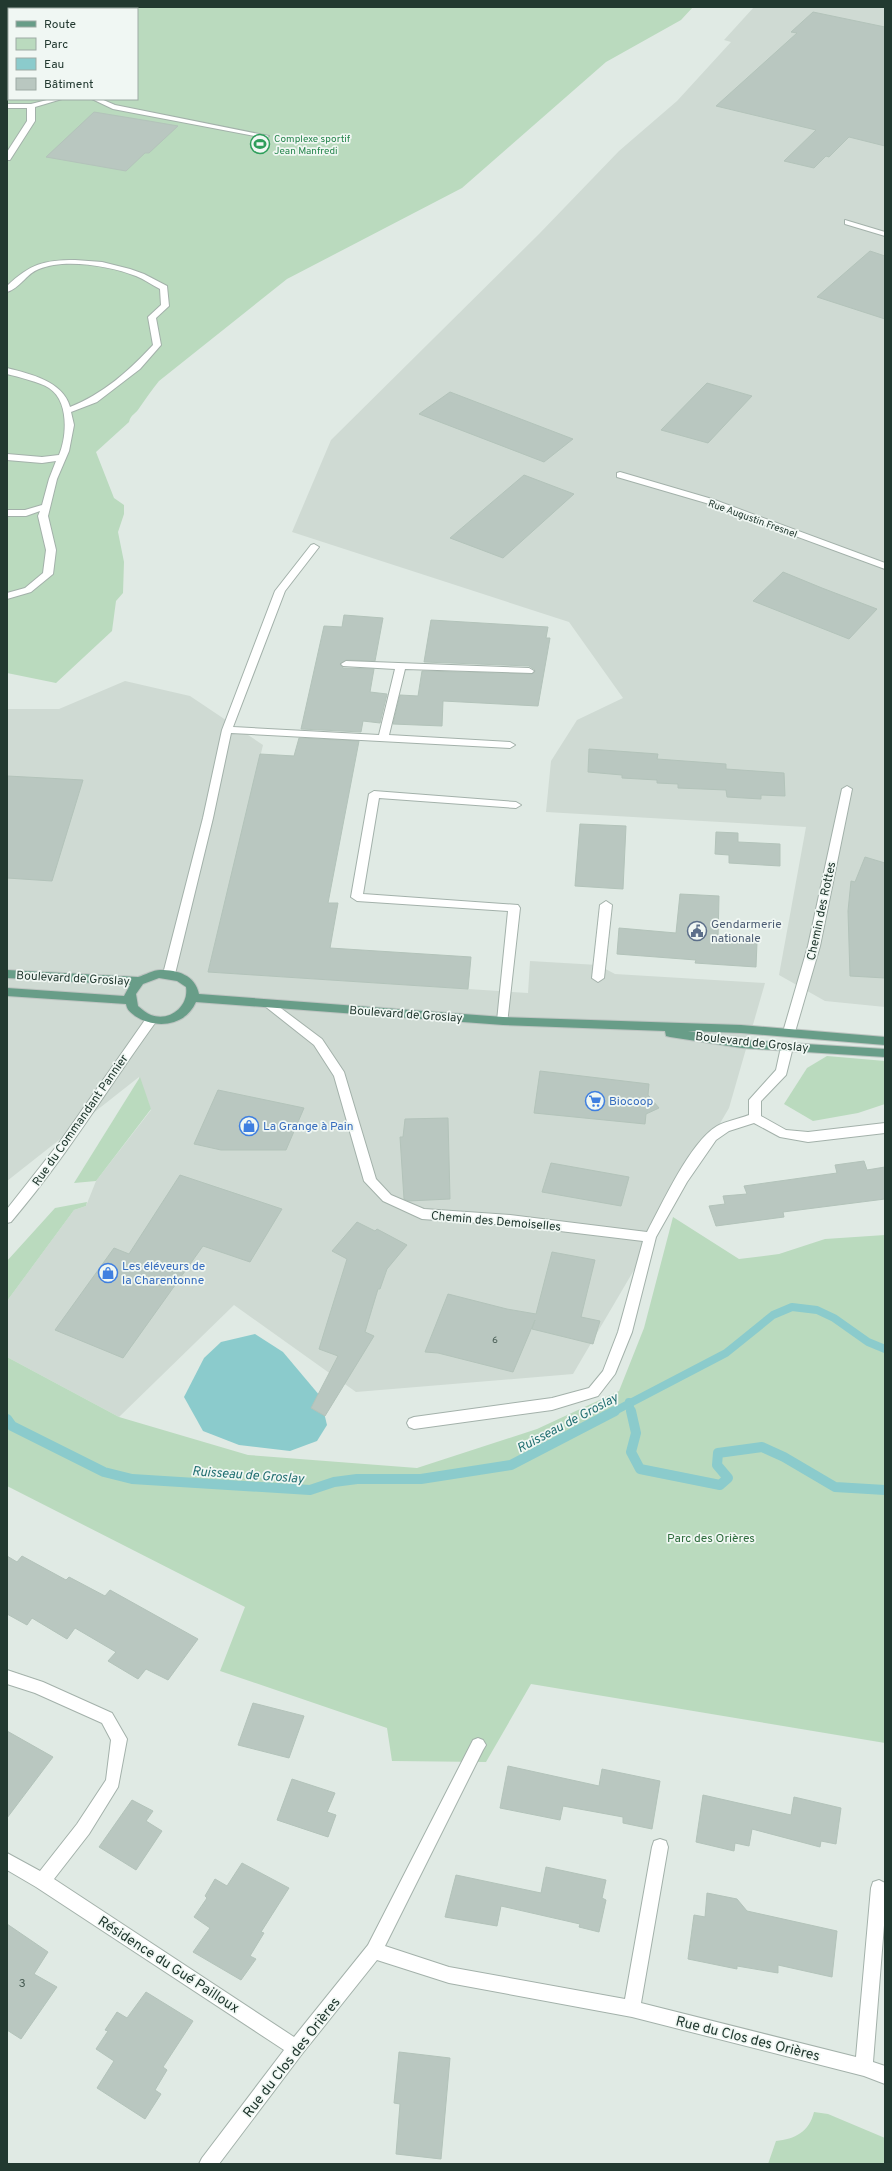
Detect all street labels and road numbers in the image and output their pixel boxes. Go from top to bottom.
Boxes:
street label: Rue Augustin Fresnel [706,497,799,542]
street label: Chemin des Rottes [804,860,840,962]
street label: Boulevard de Groslay [16,968,130,990]
street label: Boulevard de Groslay [349,1003,463,1027]
street label: Boulevard de Groslay [695,1029,809,1057]
street label: Rue du Commandant Pannier [29,1051,133,1190]
street label: Chemin des Demoiselles [430,1208,562,1236]
street label: Résidence du Gué Pailloux [94,1913,242,2017]
street label: Rue du Clos des Orières [240,1994,344,2121]
street label: Rue du Clos des Orières [674,2013,821,2066]

